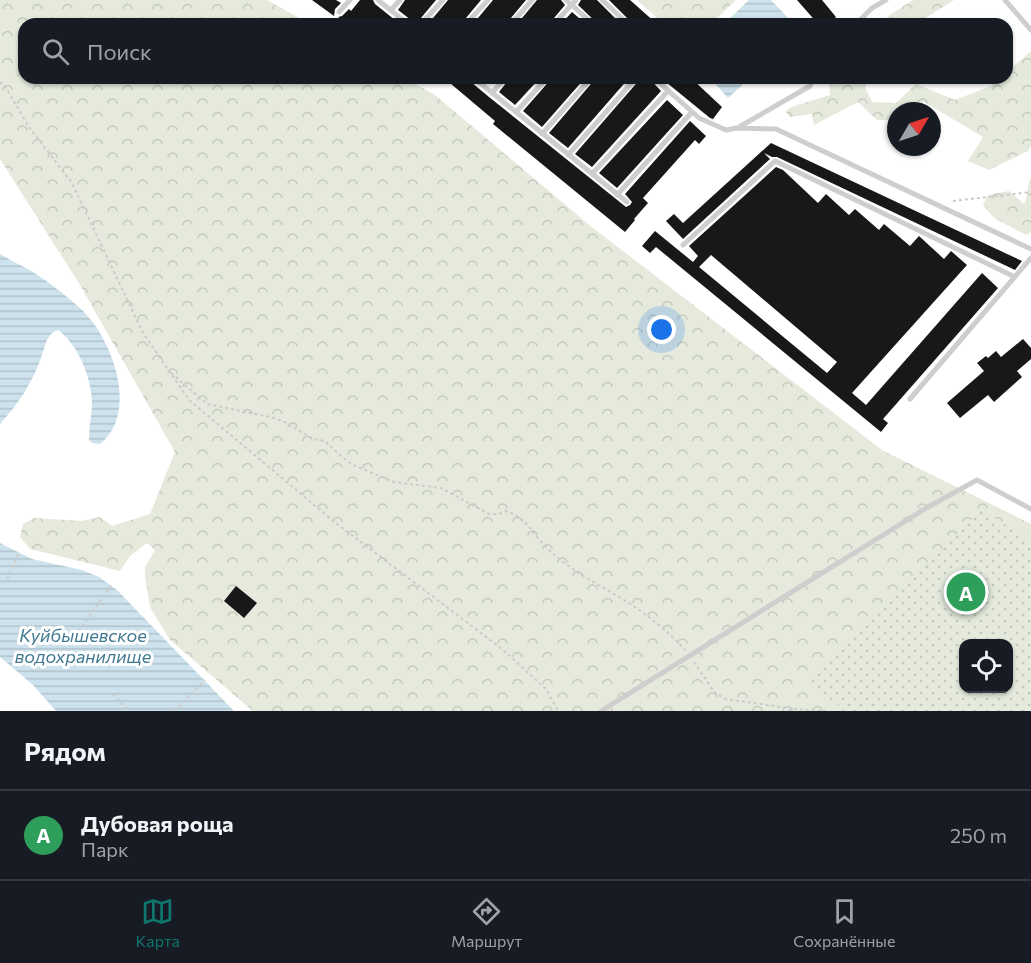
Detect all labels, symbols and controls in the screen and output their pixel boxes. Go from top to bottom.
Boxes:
search box [18,18,1013,84]
icon: search [39,35,72,68]
text: Поиск [87,38,152,65]
north arrow [887,102,941,156]
your location [647,315,676,344]
pin: A [946,570,986,614]
water label: Куйбышевское водохранилище [15,624,152,667]
map controls [959,639,1013,693]
button: locate [959,639,1013,693]
text: Рядом [24,735,106,766]
text: Дубовая роща [81,810,234,837]
text: A [36,823,51,847]
text: 250 m [950,823,1007,847]
text: Парк [81,837,129,861]
tab: Карта [136,895,180,950]
tab: Маршрут [451,895,522,950]
tab: Сохранённые [793,895,895,950]

